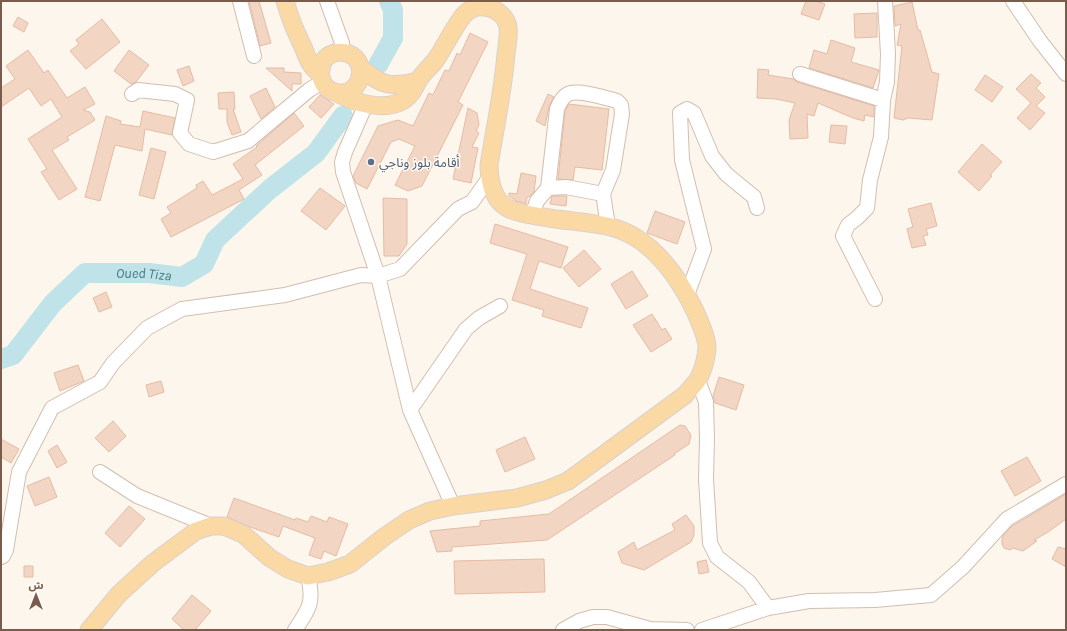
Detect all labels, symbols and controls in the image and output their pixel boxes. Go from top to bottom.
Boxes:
place label: أقامة بلوز وناجي [379,154,460,173]
marker: أقامة بلوز وناجي [366,157,376,167]
water label: Oued Tiza [116,265,173,285]
north arrow [16,575,56,615]
text: ش [28,579,44,592]

